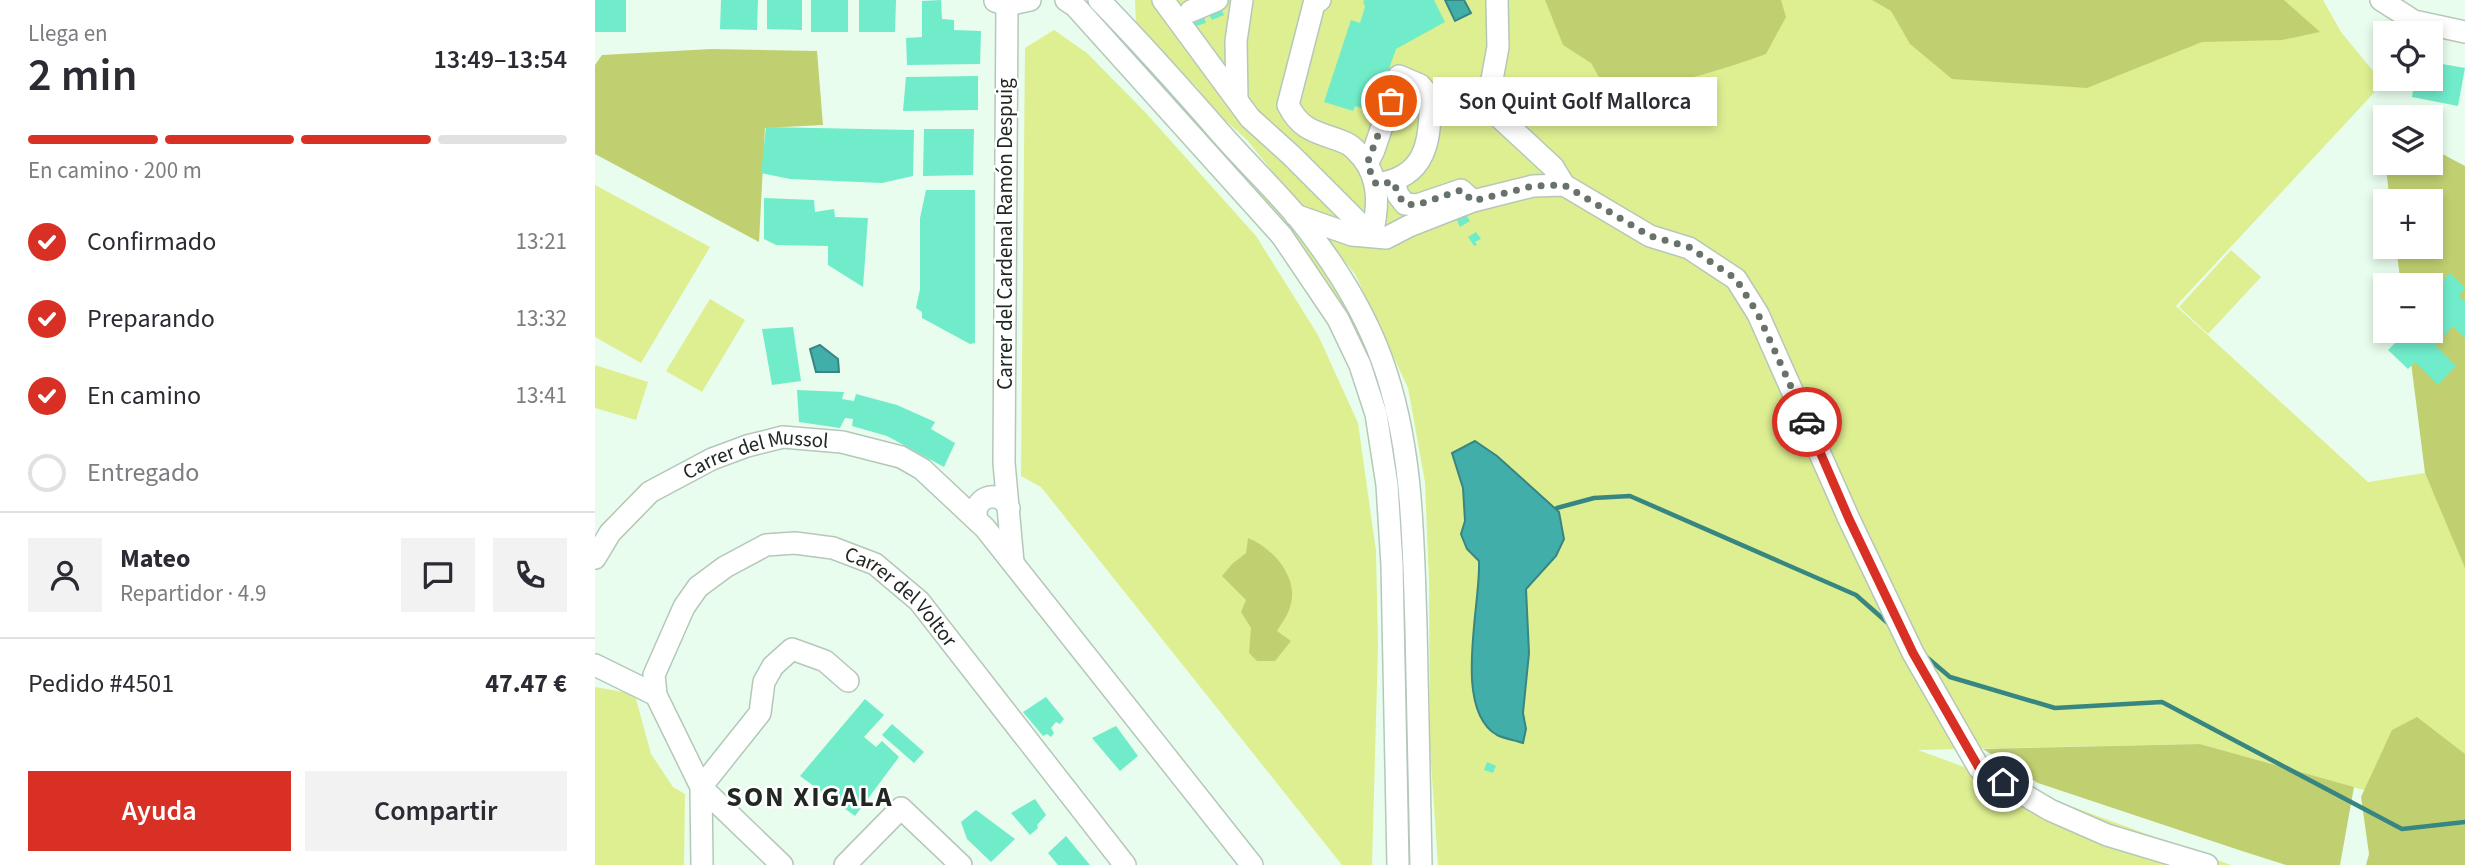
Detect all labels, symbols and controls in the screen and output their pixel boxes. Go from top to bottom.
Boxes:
text: Llega en [28,17,108,50]
map controls [2373,21,2443,343]
button: locate [2373,21,2443,91]
text: 13:49–13:54 [434,41,567,78]
text: 2 min [28,43,137,108]
pin [1361,71,1421,131]
callout: Son Quint Golf Mallorca [1433,76,1717,126]
street label: Carrer del Cardenal Ramón Despuig [990,78,1020,390]
icon: bag [1372,82,1410,120]
text: Son Quint Golf Mallorca [1459,85,1691,118]
button: layers [2373,105,2443,175]
text: En camino · 200 m [28,154,202,187]
button: + [2373,189,2443,259]
icon: check [28,223,66,261]
text: Confirmado [87,223,216,260]
text: 13:21 [516,225,567,258]
button: − [2373,273,2443,343]
icon: check [28,300,66,338]
text: Preparando [87,300,215,337]
text: 13:32 [516,302,567,335]
icon: check [28,377,66,415]
text: En camino [87,377,201,414]
text: 13:41 [516,379,567,412]
courier [1772,387,1842,457]
icon: car [1788,403,1826,441]
street label: Carrer del Mussol [677,422,830,487]
text: Entregado [87,454,199,491]
button: person [28,538,102,612]
button: chat [401,538,475,612]
button: phone [493,538,567,612]
street label: Carrer del Voltor [840,539,965,654]
text: Mateo [120,540,190,577]
text: Repartidor · 4.9 [120,577,266,610]
text: Pedido #4501 [28,665,174,702]
text: 47.47 € [485,665,567,702]
pin [1973,752,2033,812]
icon: home [1984,763,2022,801]
button: Ayuda [28,771,291,851]
button: Compartir [305,771,567,851]
district label: SON XIGALA [726,777,894,817]

